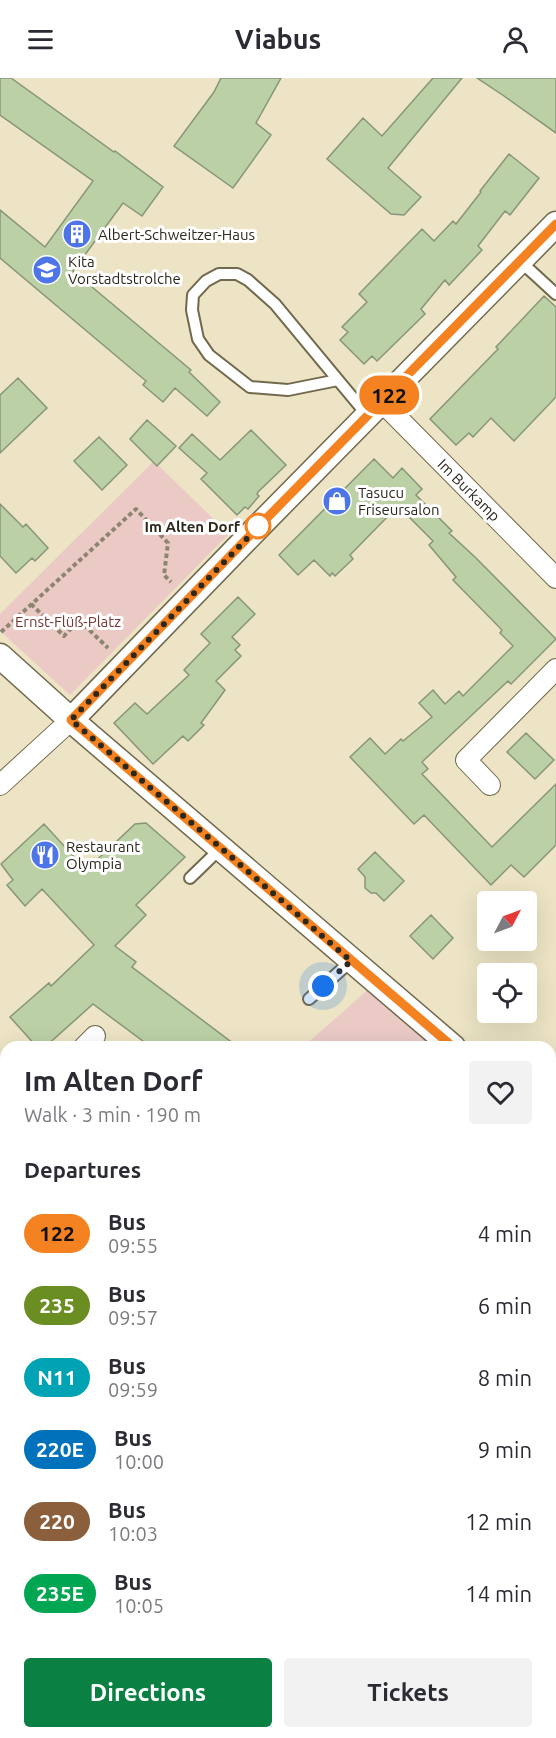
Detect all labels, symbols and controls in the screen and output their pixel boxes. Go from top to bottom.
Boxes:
icon: menu [24,23,57,56]
icon: person [499,23,532,56]
text: Viabus [235,24,321,54]
building icon: Albert-Schweitzer-Haus [61,218,93,250]
place label: Albert-Schweitzer-Haus [98,226,255,243]
place label: Kita Vorstadtstrolche [68,253,181,287]
school or university icon: Kita Vorstadtstrolche [31,254,63,286]
line badge: 122 [354,376,424,414]
text: 122 [371,383,407,407]
street label: Im Burkamp [434,455,504,525]
place label: Tasucu Friseursalon [358,484,440,518]
shop icon: Tasucu Friseursalon [321,485,353,517]
marker: Im Alten Dorf [245,513,271,539]
place label: Im Alten Dorf [144,518,241,535]
park label: Ernst-Flüß-Platz [15,613,121,630]
place label: Restaurant Olympia [66,838,140,872]
restaurant icon: Restaurant Olympia [29,839,61,871]
north arrow [477,891,537,951]
map controls [477,891,537,1023]
button: locate [477,963,537,1023]
your location [308,971,338,1001]
button: heart [469,1061,532,1124]
text: Im Alten Dorf [24,1065,202,1096]
text: Walk · 3 min · 190 m [24,1103,201,1126]
text: Departures [24,1157,141,1182]
text: Bus [108,1209,146,1234]
text: 122 [39,1221,75,1245]
text: 4 min [478,1221,532,1246]
text: 09:55 [108,1234,158,1257]
text: Bus [108,1281,146,1306]
text: 235 [39,1293,75,1317]
text: 6 min [478,1293,532,1318]
text: 09:57 [108,1306,158,1329]
text: Bus [108,1353,146,1378]
text: N11 [37,1365,77,1389]
text: 8 min [478,1365,532,1390]
text: 09:59 [108,1378,158,1401]
text: Bus [114,1425,152,1450]
text: 220E [36,1437,84,1461]
text: 9 min [478,1437,532,1462]
text: 10:00 [114,1450,164,1473]
text: Bus [108,1497,146,1522]
text: 220 [39,1509,75,1533]
text: 12 min [465,1509,532,1534]
text: 10:03 [108,1522,158,1545]
text: Bus [114,1569,152,1594]
text: 235E [36,1581,84,1605]
text: 14 min [465,1581,532,1606]
text: 10:05 [114,1594,164,1617]
button: Directions [24,1658,272,1727]
button: Tickets [284,1658,532,1727]

